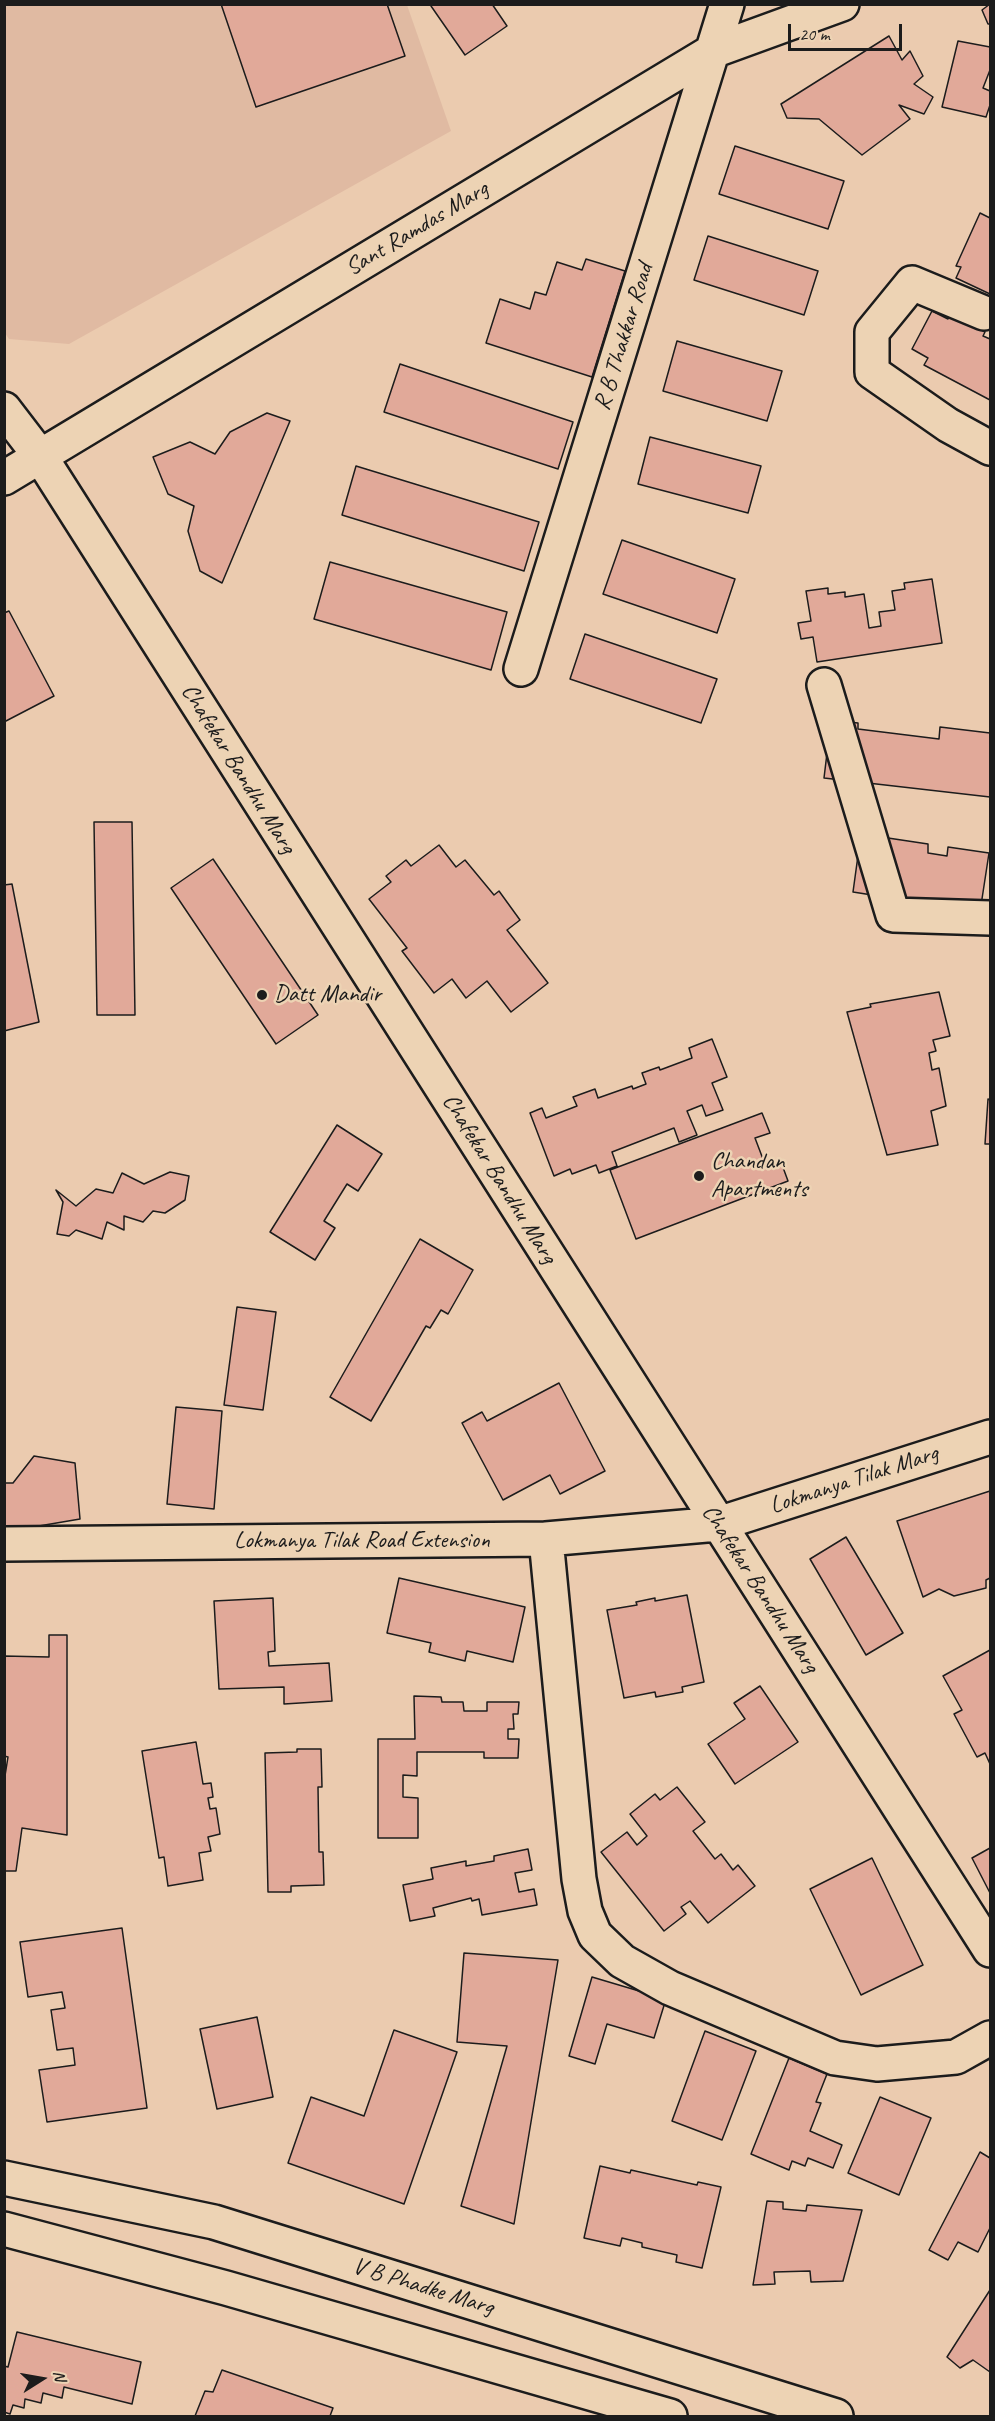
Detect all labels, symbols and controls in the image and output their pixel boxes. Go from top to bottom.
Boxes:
scale bar [791,12,905,50]
text: 20 m [799,23,830,45]
street label: Sant Ramdas Marg [341,175,493,283]
street label: R B Thakkar Road [588,260,660,414]
street label: Chafekar Bandhu Marg [174,679,302,859]
place label: Datt Mandir [274,981,381,1009]
marker: Datt Mandir [255,988,269,1002]
street label: Chafekar Bandhu Marg [435,1089,563,1269]
place label: Chandan Apartments [711,1148,807,1204]
marker: Chandan Apartments [692,1169,706,1183]
street label: Lokmanya Tilak Marg [766,1439,942,1521]
street label: Chafekar Bandhu Marg [695,1500,825,1678]
street label: Lokmanya Tilak Road Extension [234,1527,490,1555]
street label: V B Phadke Marg [349,2252,497,2322]
north arrow [12,2349,72,2409]
text: N [49,2369,70,2382]

